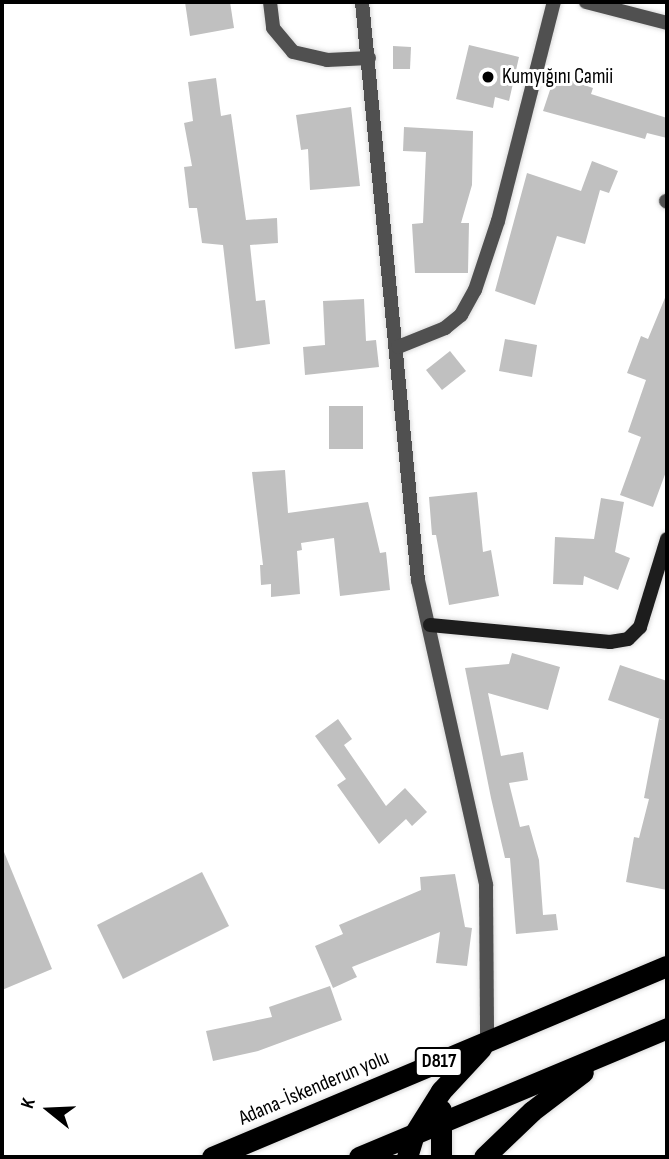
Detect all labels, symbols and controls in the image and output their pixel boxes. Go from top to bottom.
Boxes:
place label: Kumyığını Camii [502,64,613,90]
marker: Kumyığını Camii [480,69,496,85]
street label: Adana-İskenderun yolu [235,1045,393,1131]
road number: D817 [414,1046,464,1078]
north arrow [14,1075,84,1145]
text: K [16,1095,41,1111]

